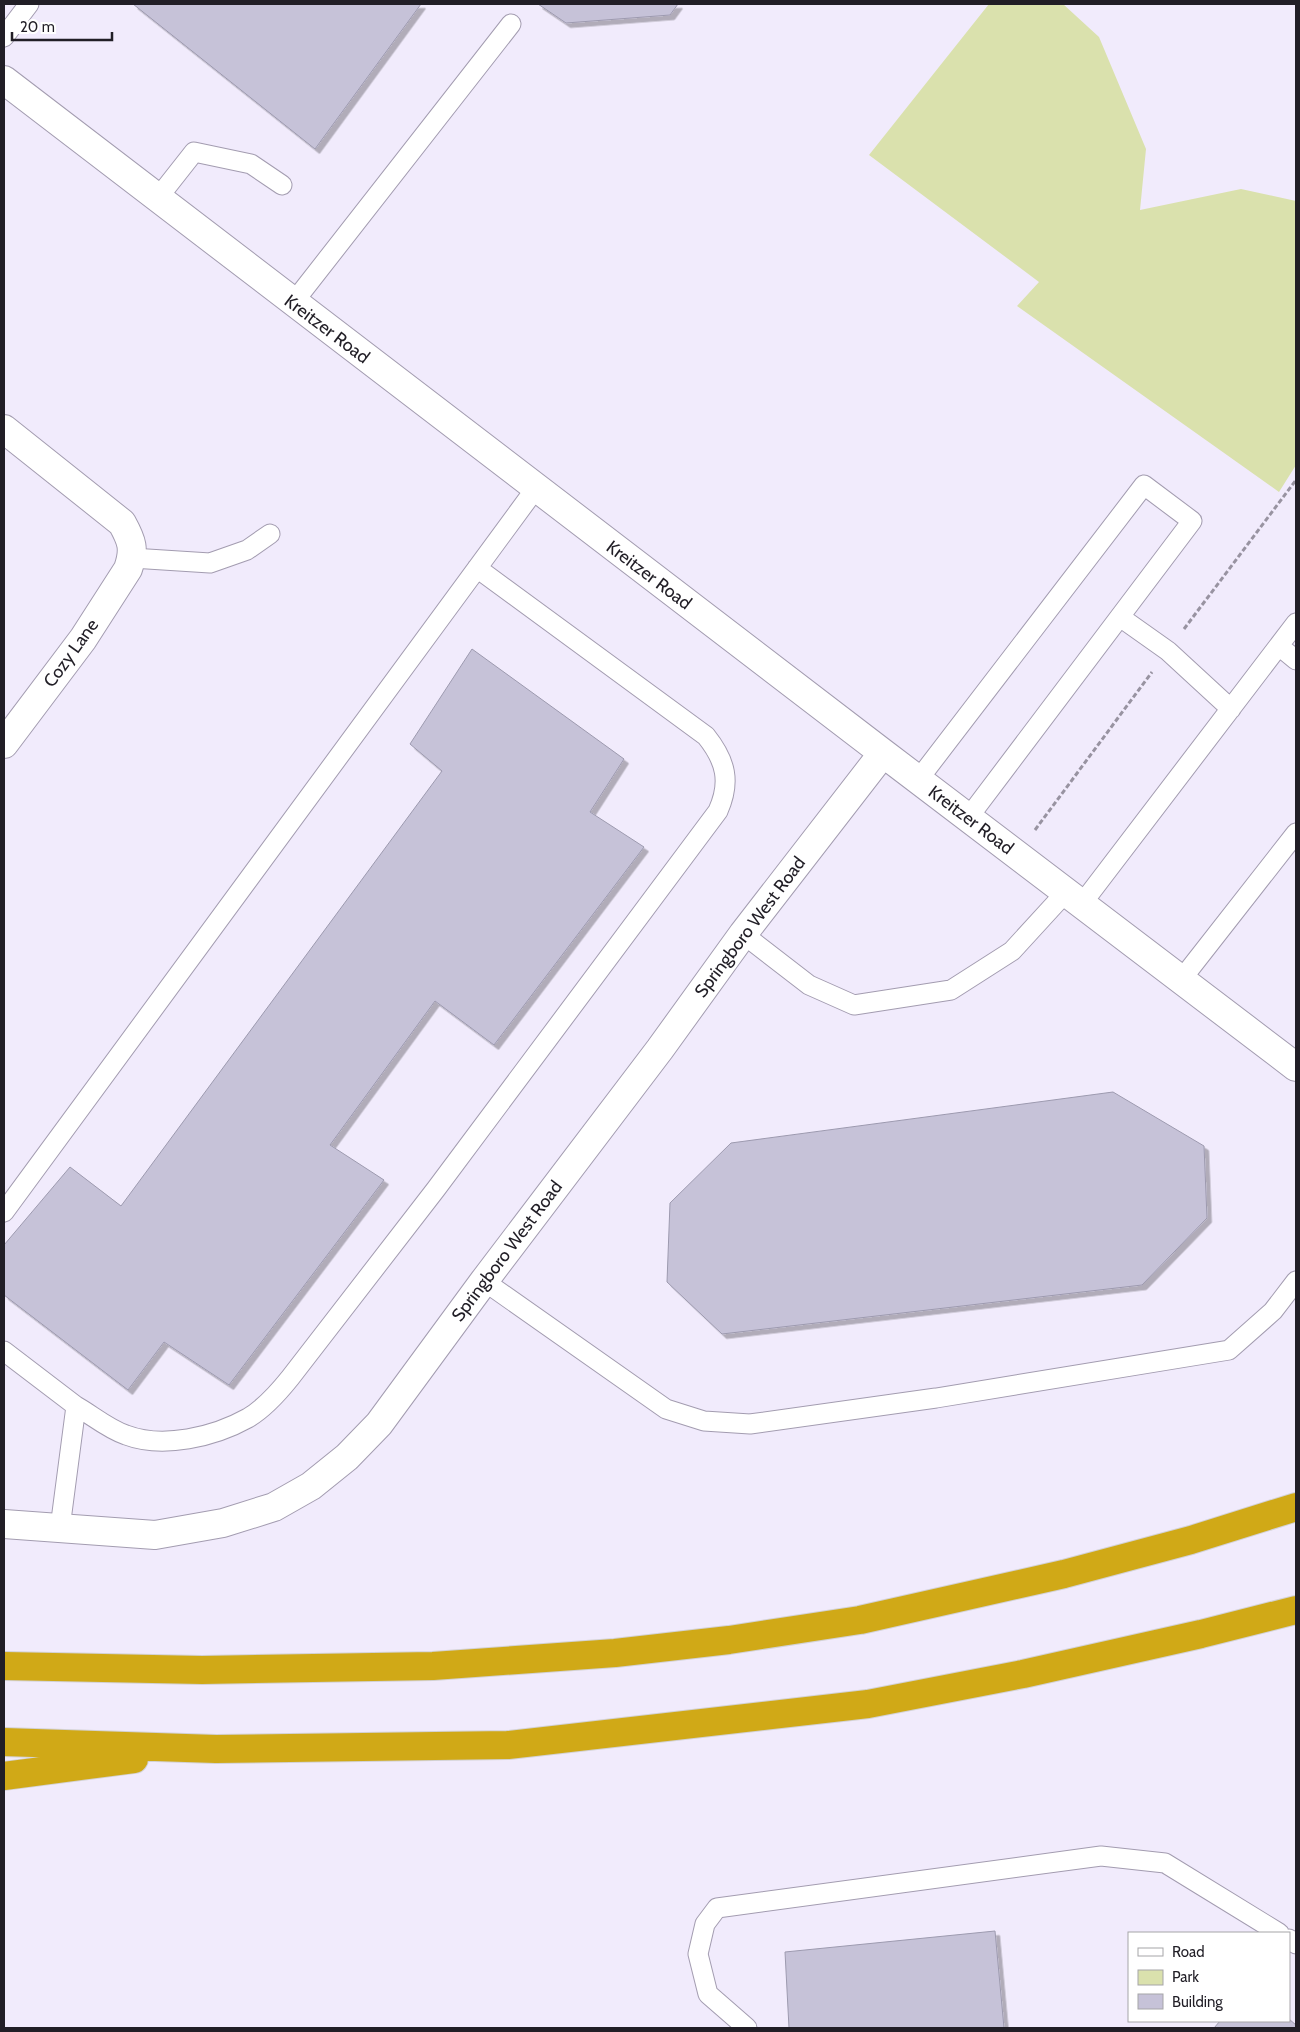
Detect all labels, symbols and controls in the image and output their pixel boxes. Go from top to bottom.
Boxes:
scale bar [12,10,112,42]
text: 20 m [20,18,55,36]
street label: Kreitzer Road [280,290,374,368]
street label: Kreitzer Road [602,536,696,614]
street label: Cozy Lane [39,615,103,691]
street label: Kreitzer Road [924,781,1018,859]
street label: Springboro West Road [690,852,810,1002]
street label: Springboro West Road [447,1176,567,1326]
legend [1128,1932,1290,2022]
text: Road [1172,1943,1205,1961]
text: Park [1172,1968,1199,1986]
text: Building [1172,1993,1223,2011]

